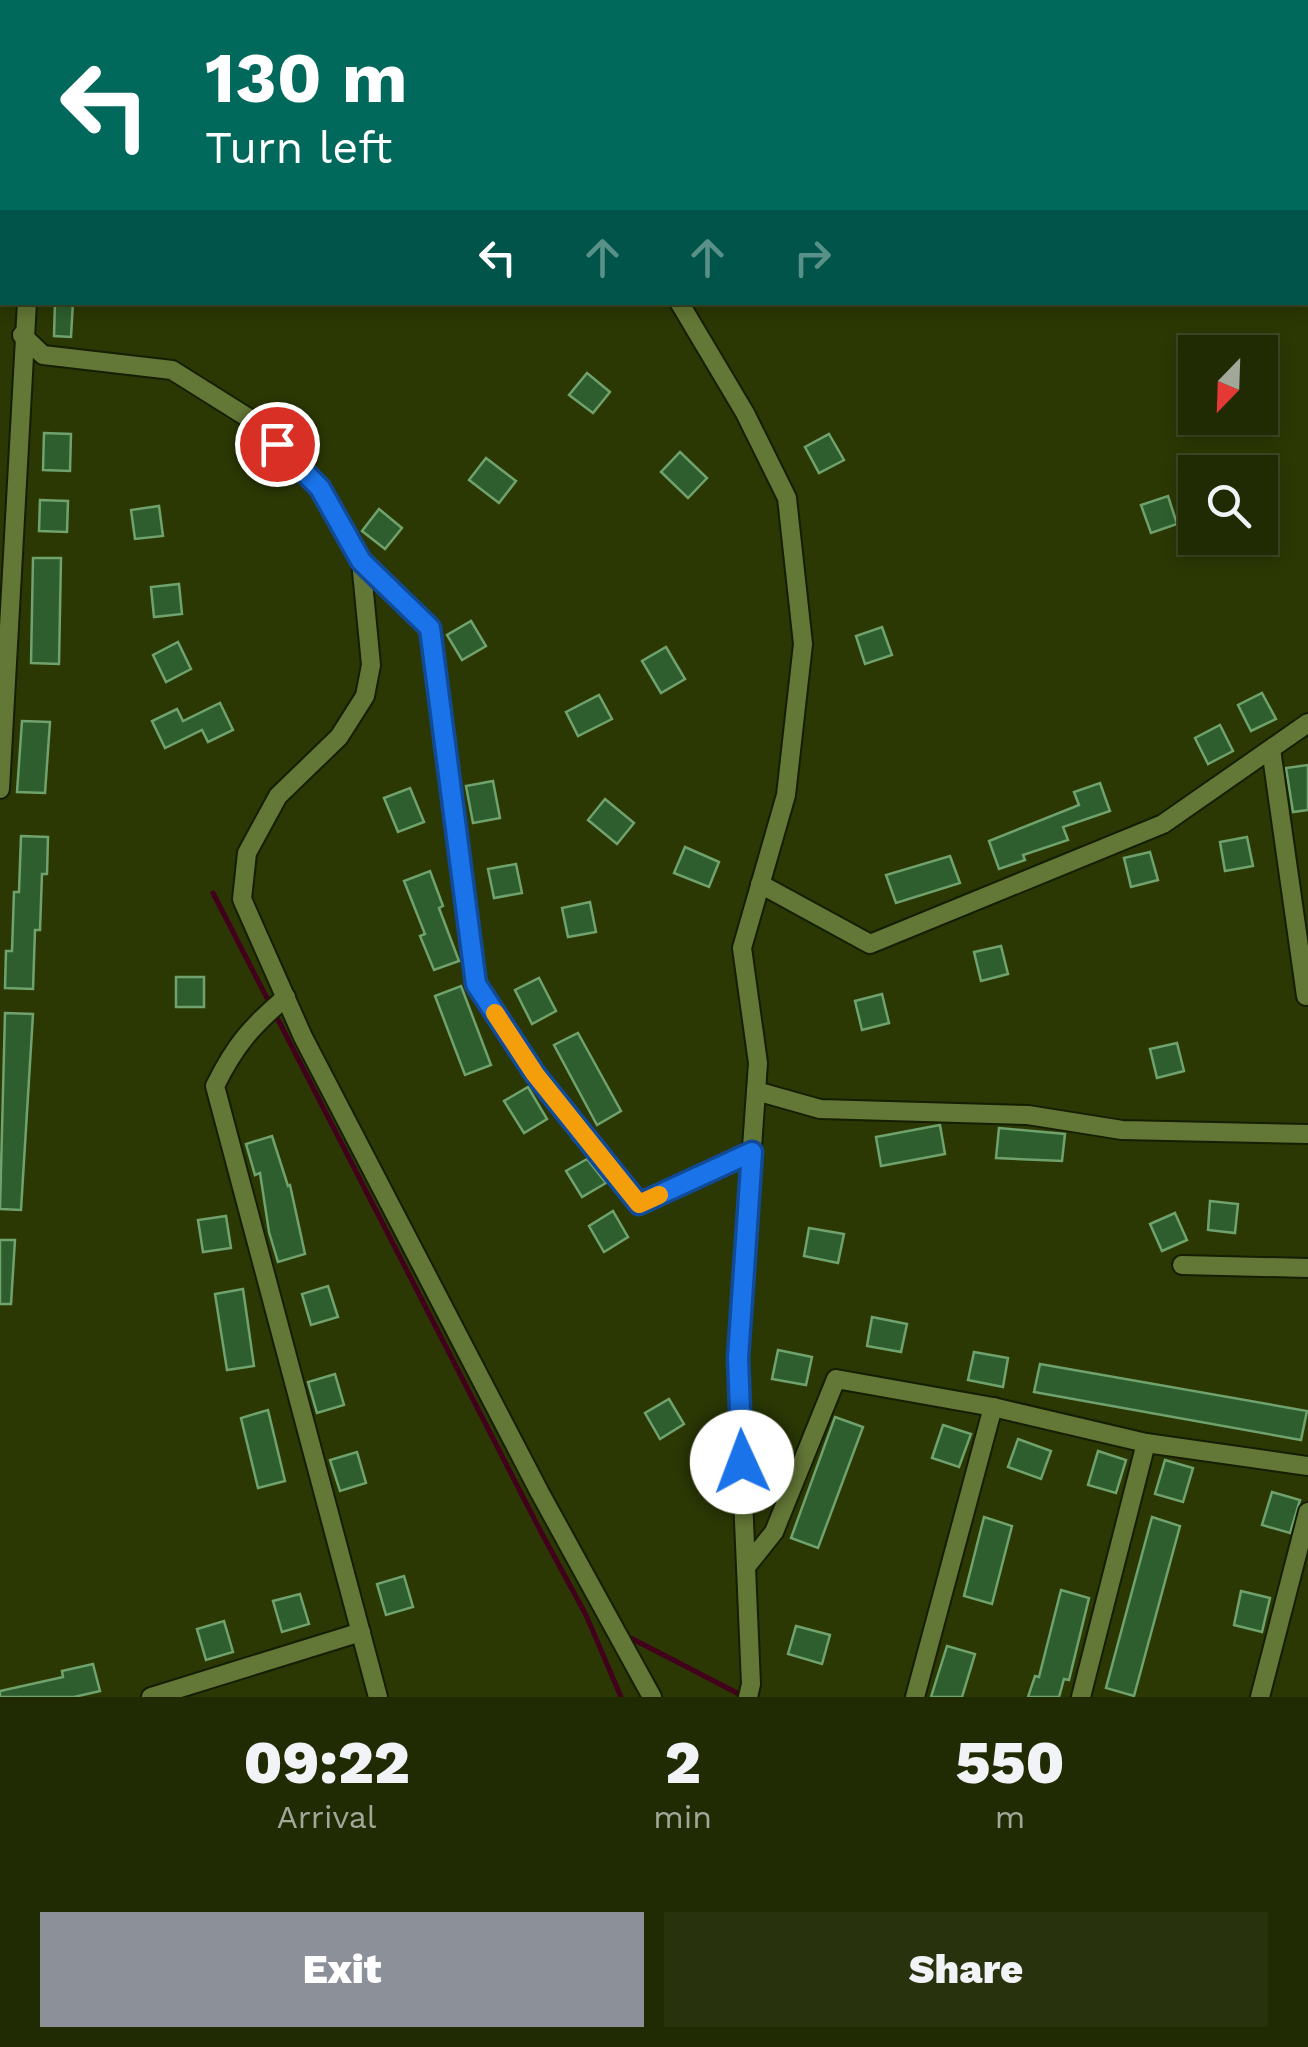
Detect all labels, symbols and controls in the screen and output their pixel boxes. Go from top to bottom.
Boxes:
text: 130 m [205,37,408,119]
icon: left [40,40,170,170]
text: Turn left [205,121,392,174]
icon: left [470,230,525,285]
icon: ahead [575,230,630,285]
icon: ahead [680,230,735,285]
icon: right [785,230,840,285]
north arrow [1178,335,1278,435]
map controls [1178,335,1278,555]
pin [235,402,320,487]
icon: arrive [250,417,305,472]
button: search [1178,455,1278,555]
position arrow [690,1410,794,1514]
text: 09:22 [243,1727,410,1798]
text: 2 [665,1727,701,1798]
text: 550 [956,1727,1065,1798]
text: Arrival [277,1798,377,1836]
text: min [653,1798,712,1836]
text: m [995,1798,1025,1836]
button: Exit [40,1912,644,2027]
button: Share [664,1912,1268,2027]

